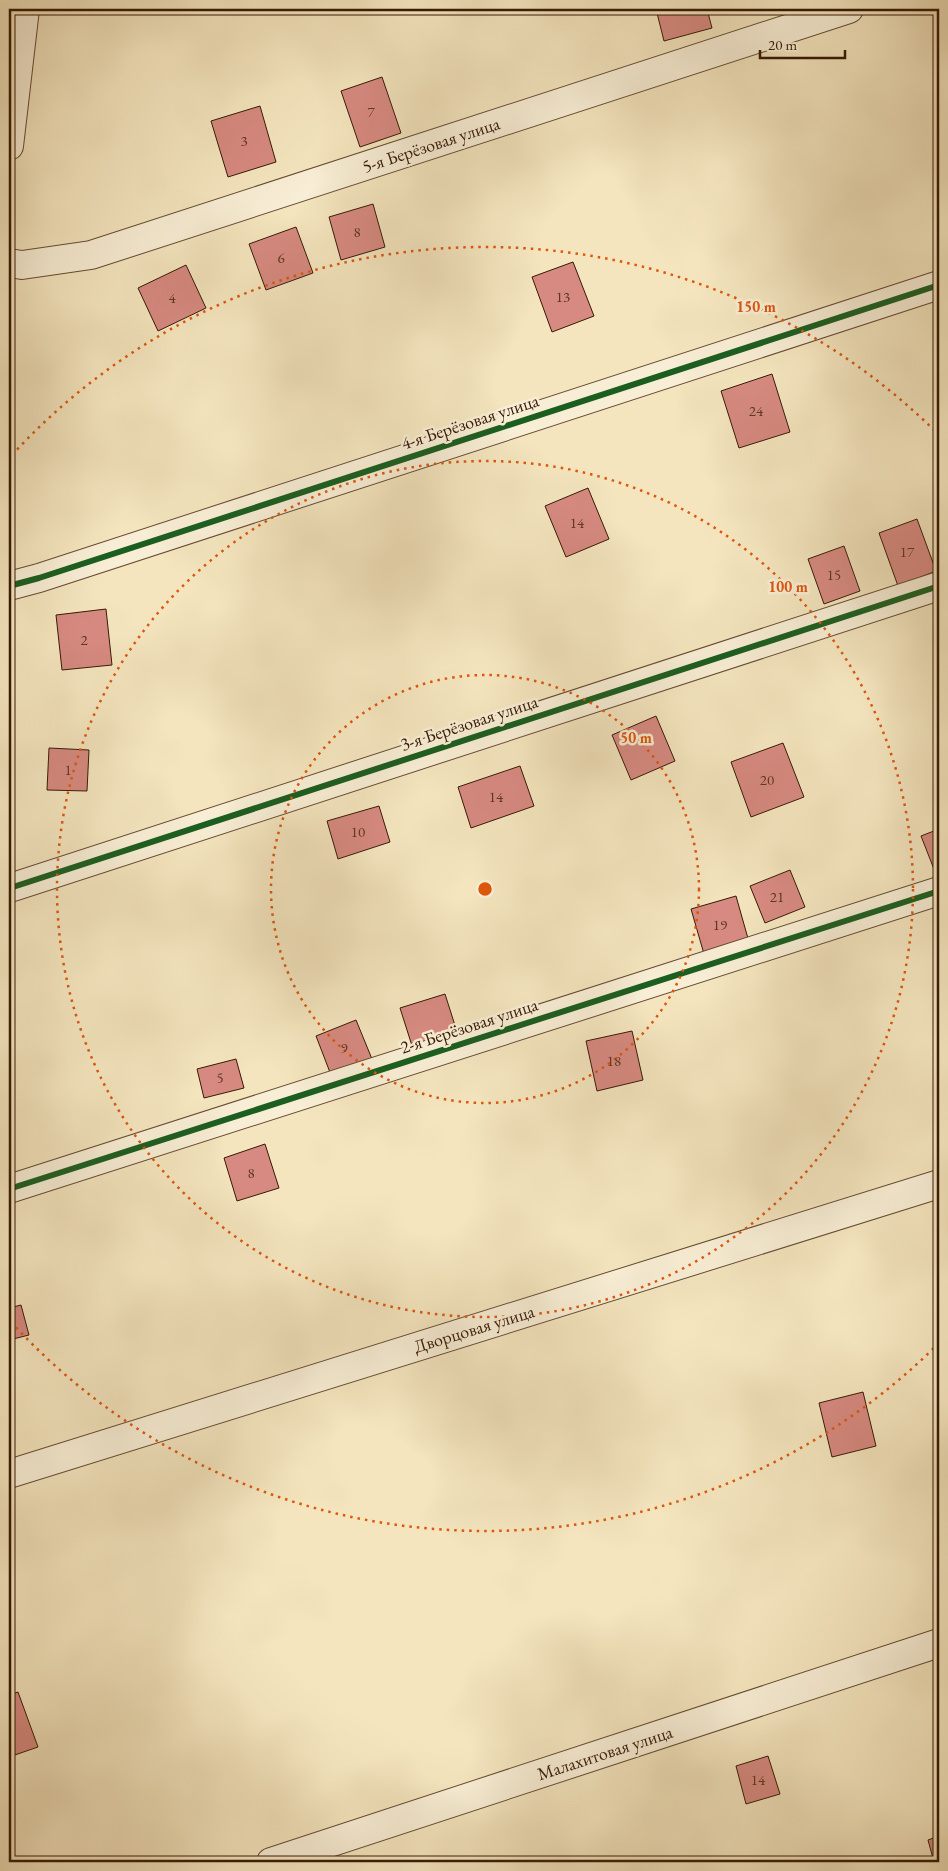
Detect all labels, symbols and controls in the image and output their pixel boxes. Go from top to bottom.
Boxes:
scale bar [760,28,846,60]
text: 20 m [768,35,797,54]
house number: 7 [367,102,375,121]
street label: 5-я Берёзовая улица [359,111,503,178]
house number: 3 [240,131,248,150]
house number: 8 [353,222,361,241]
house number: 6 [277,248,285,267]
house number: 13 [556,287,570,306]
house number: 4 [168,288,176,307]
text: 150 m [736,297,776,316]
street label: 4-я Берёзовая улица [398,388,542,455]
house number: 24 [749,401,764,420]
house number: 14 [570,513,585,532]
house number: 17 [900,542,915,561]
house number: 15 [827,565,841,584]
text: 100 m [768,577,808,596]
house number: 2 [80,630,88,649]
street label: 3-я Берёзовая улица [397,689,541,756]
text: 50 m [620,728,652,747]
house number: 1 [64,760,72,779]
house number: 20 [760,770,774,789]
house number: 14 [489,787,504,806]
house number: 10 [351,822,365,841]
centre of rings [476,880,494,898]
house number: 21 [770,887,784,906]
house number: 19 [713,915,727,934]
street label: 2-я Берёзовая улица [397,992,541,1059]
house number: 9 [340,1038,348,1057]
house number: 18 [607,1051,621,1070]
house number: 5 [216,1068,224,1087]
house number: 8 [247,1163,255,1182]
street label: Дворцовая улица [411,1299,538,1358]
street label: Малахитовая улица [534,1720,676,1785]
house number: 14 [751,1770,766,1789]

